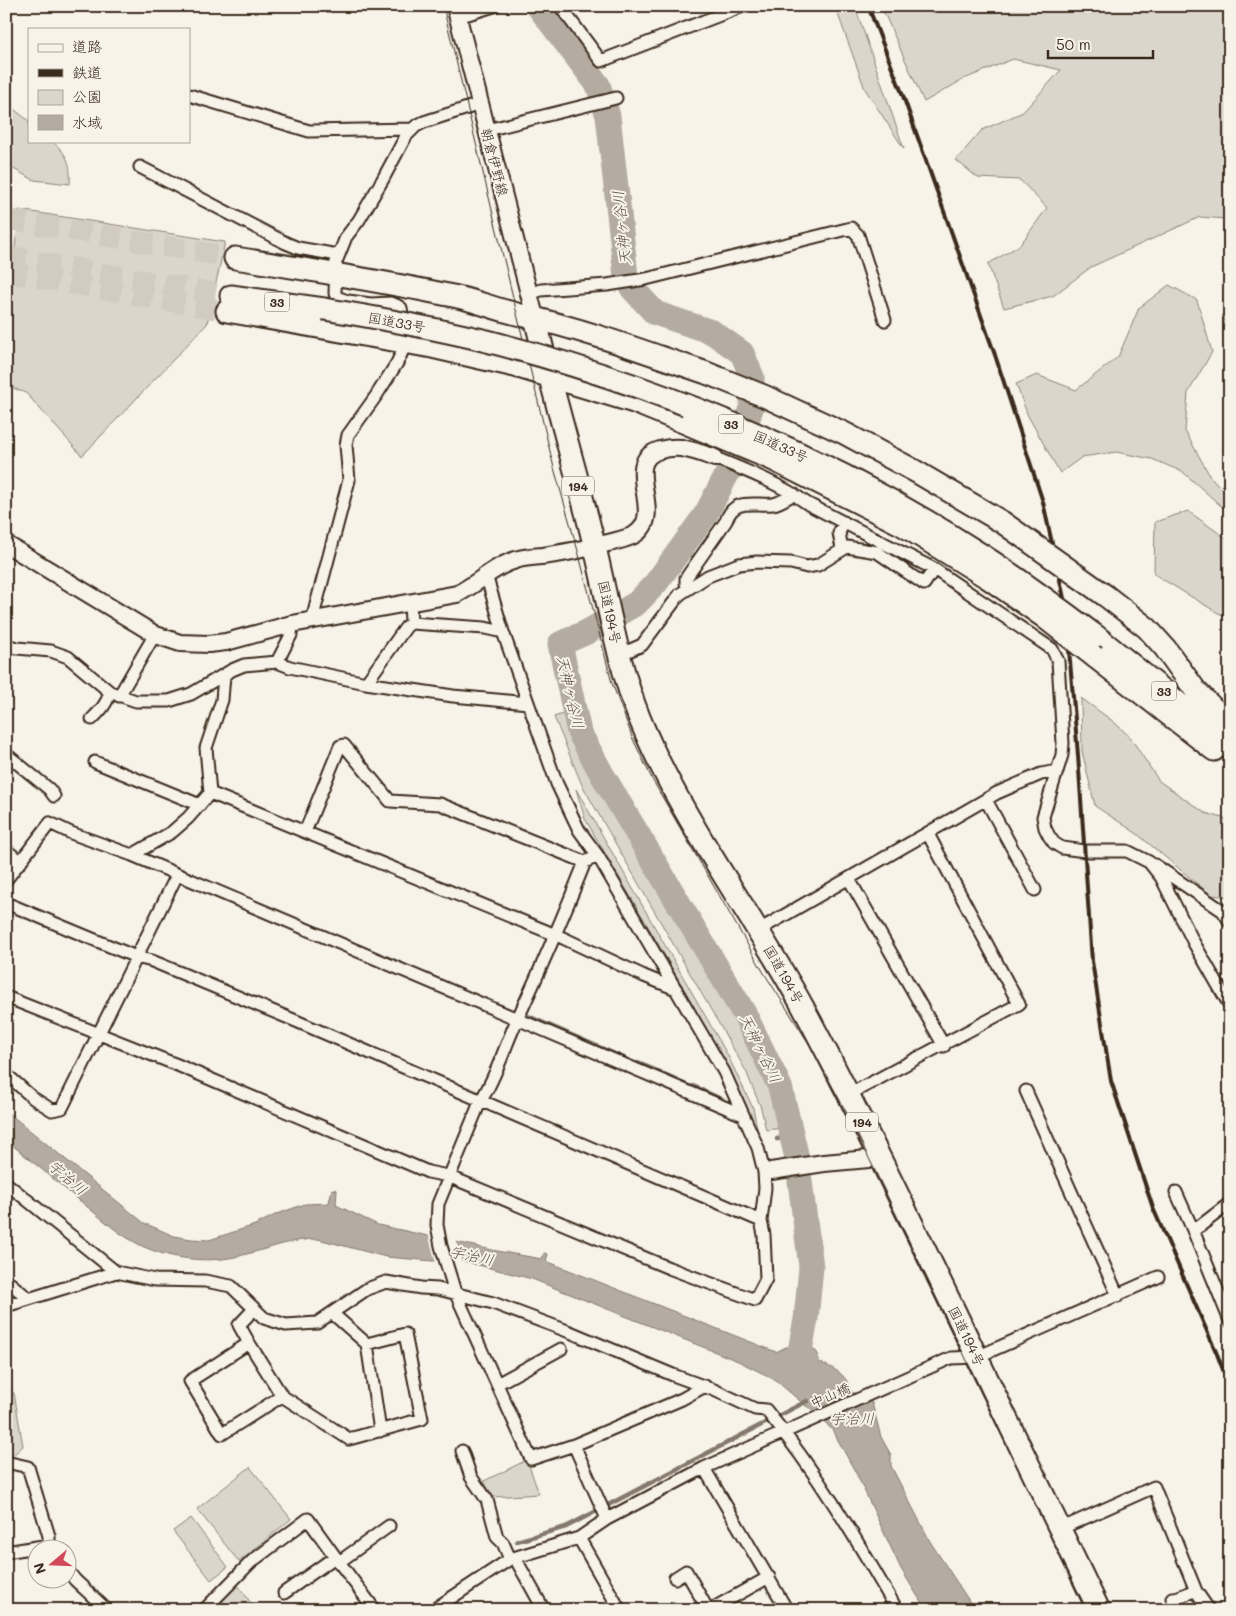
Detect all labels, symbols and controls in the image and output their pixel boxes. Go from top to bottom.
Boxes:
legend [28,28,190,142]
scale bar [1048,28,1154,60]
text: 50 m [1056,34,1091,54]
text: 道路 [72,36,102,56]
text: 鉄道 [72,62,102,82]
text: 公園 [72,86,102,106]
text: 水域 [72,112,102,132]
street label: 朝倉伊野線 [477,126,513,198]
water label: 天神ヶ谷川 [607,190,635,266]
road number: 33 [264,292,290,312]
street label: 国道33号 [367,308,427,336]
road number: 33 [718,414,744,434]
street label: 国道33号 [750,425,812,467]
road number: 194 [562,476,594,496]
street label: 国道194号 [594,578,626,646]
water label: 天神ヶ谷川 [553,653,589,731]
road number: 33 [1152,681,1176,700]
street label: 国道194号 [760,941,808,1007]
water label: 天神ヶ谷川 [736,1010,786,1086]
road number: 194 [846,1112,878,1132]
water label: 宇治川 [44,1155,92,1199]
water label: 宇治川 [448,1241,496,1269]
street label: 国道194号 [944,1303,990,1369]
street label: 中山橋 [807,1378,853,1412]
water label: 宇治川 [829,1408,875,1428]
north arrow [28,1538,78,1588]
text: N [29,1560,50,1577]

